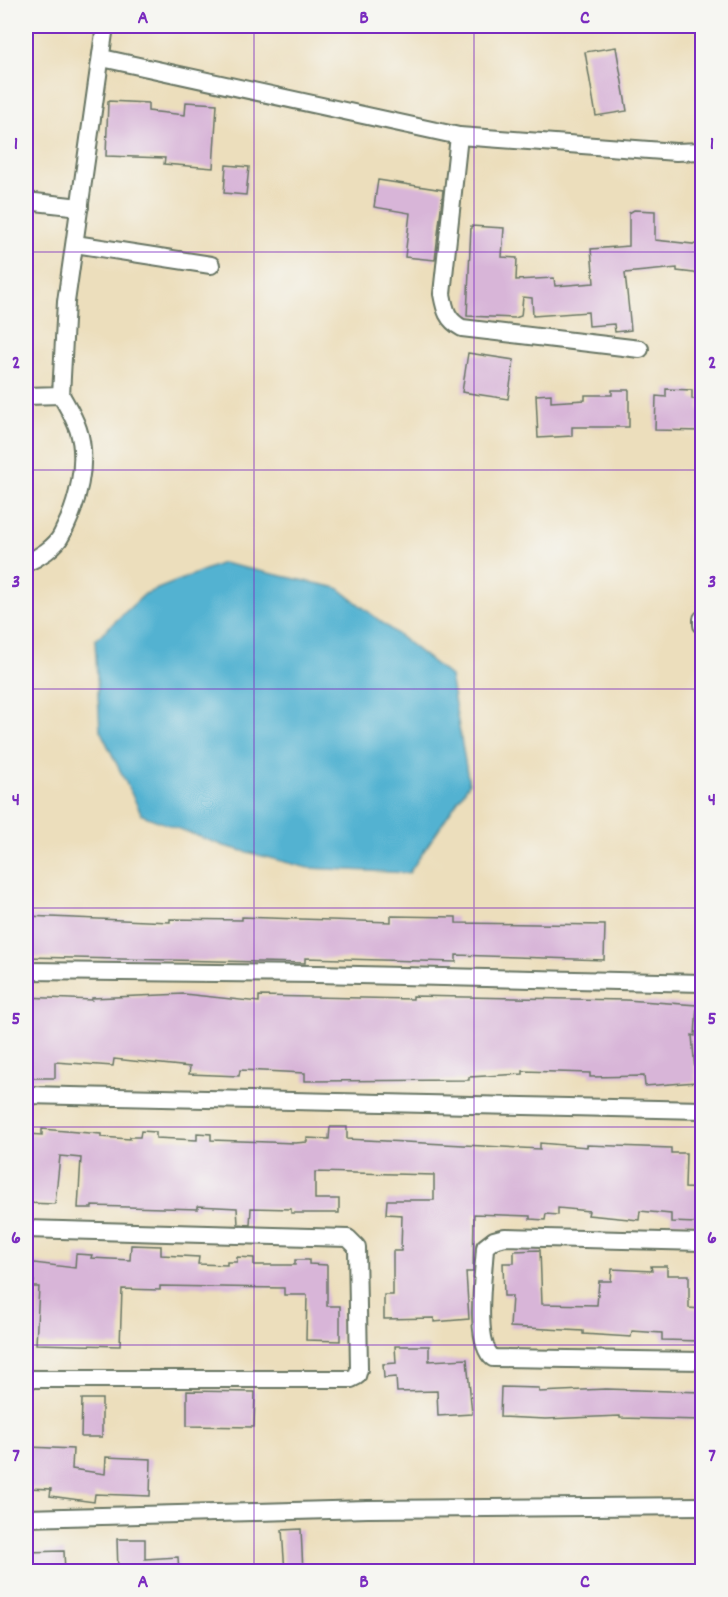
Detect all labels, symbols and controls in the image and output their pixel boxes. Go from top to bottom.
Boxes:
text: A [138,5,149,33]
text: B [359,5,369,33]
text: C [580,5,590,33]
text: 1 [14,131,18,159]
text: 1 [710,131,714,159]
text: 2 [12,350,20,378]
text: 2 [708,350,716,378]
text: 3 [12,569,20,597]
text: 3 [708,569,716,597]
text: 4 [12,787,20,815]
text: 4 [708,787,716,815]
text: 5 [11,1006,21,1034]
text: 5 [707,1006,717,1034]
text: 6 [11,1225,21,1253]
text: 6 [707,1225,717,1253]
text: 7 [12,1443,20,1471]
text: 7 [708,1443,716,1471]
text: A [138,1569,149,1597]
text: B [359,1569,369,1597]
text: C [580,1569,590,1597]

